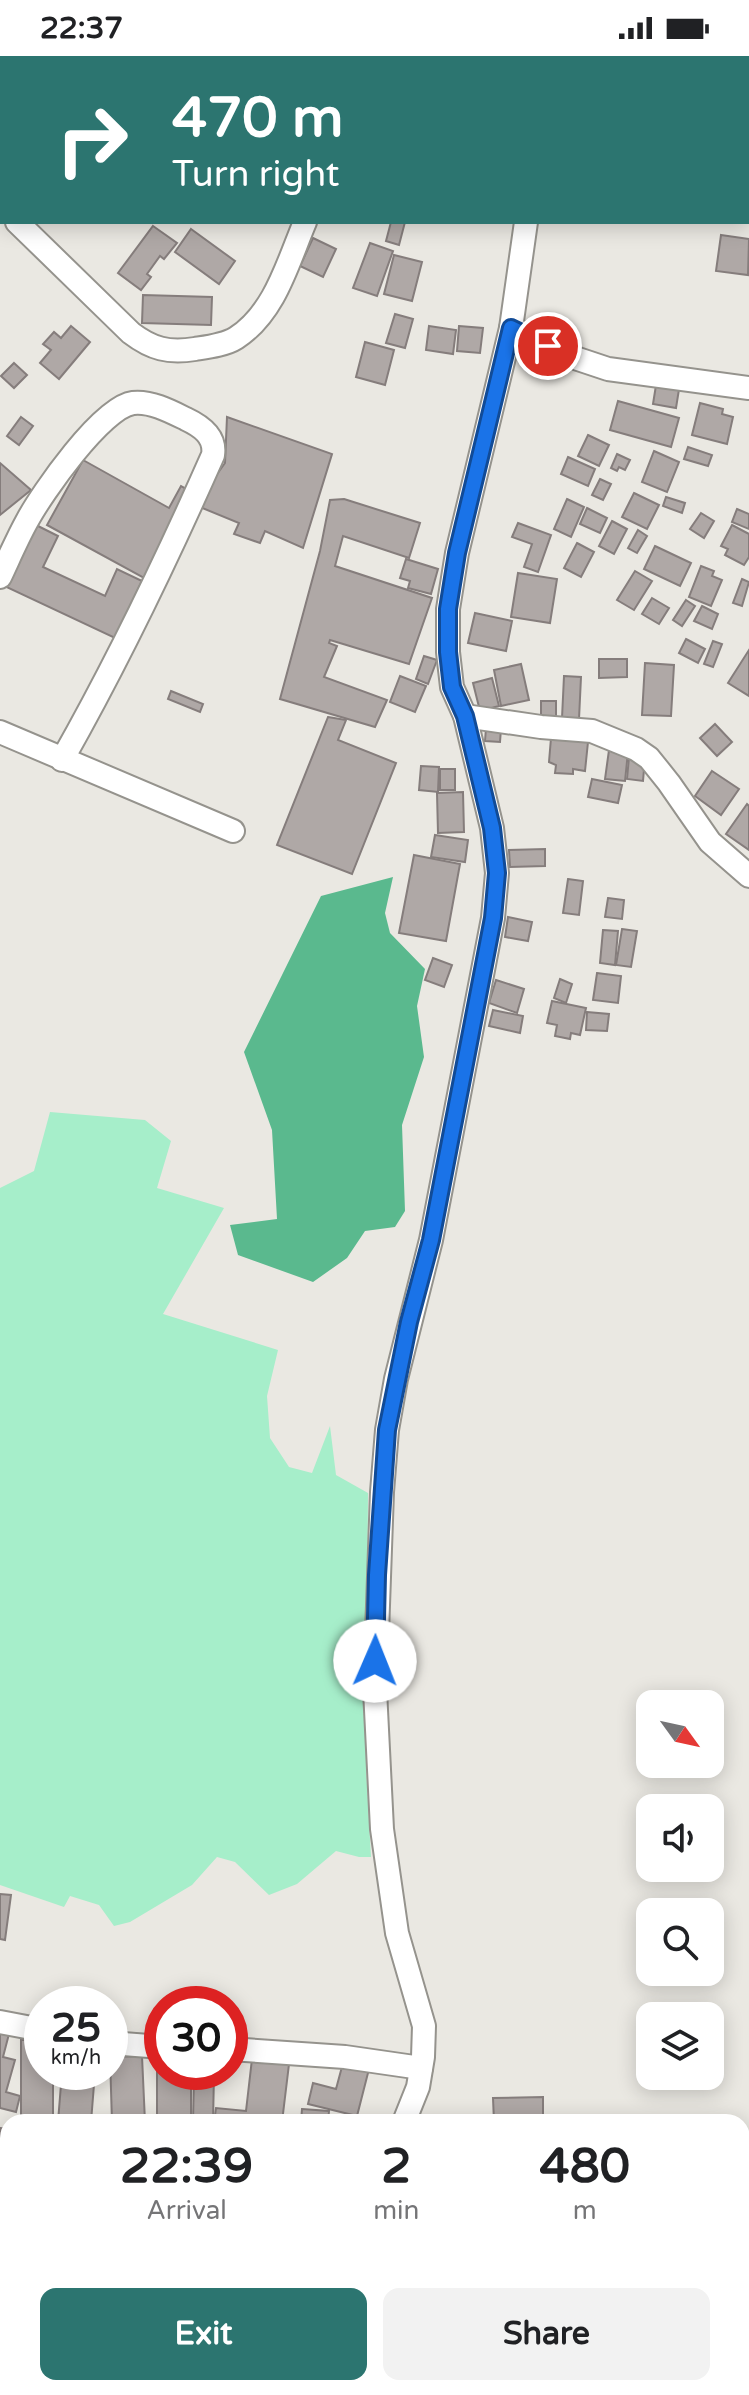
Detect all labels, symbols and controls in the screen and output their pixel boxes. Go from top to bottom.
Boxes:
text: 22:37 [40,10,123,47]
text: 470 m [172,85,343,152]
icon: right [40,88,144,192]
text: Turn right [172,153,339,196]
pin [514,312,582,380]
icon: arrive [526,324,570,368]
position arrow [333,1619,417,1703]
north arrow [636,1690,724,1778]
map controls [636,1690,724,2090]
button: sound [636,1794,724,1882]
button: search [636,1898,724,1986]
speed limit sign: 30 [144,1986,248,2090]
button: layers [636,2002,724,2090]
text: 25 [51,2004,101,2052]
text: km/h [51,2046,101,2070]
text: 22:39 [120,2138,253,2196]
text: 2 [381,2138,411,2196]
text: 480 [539,2138,630,2196]
text: Arrival [146,2195,227,2226]
text: min [373,2195,419,2226]
text: m [573,2195,597,2226]
button: Exit [40,2288,367,2380]
button: Share [383,2288,710,2380]

